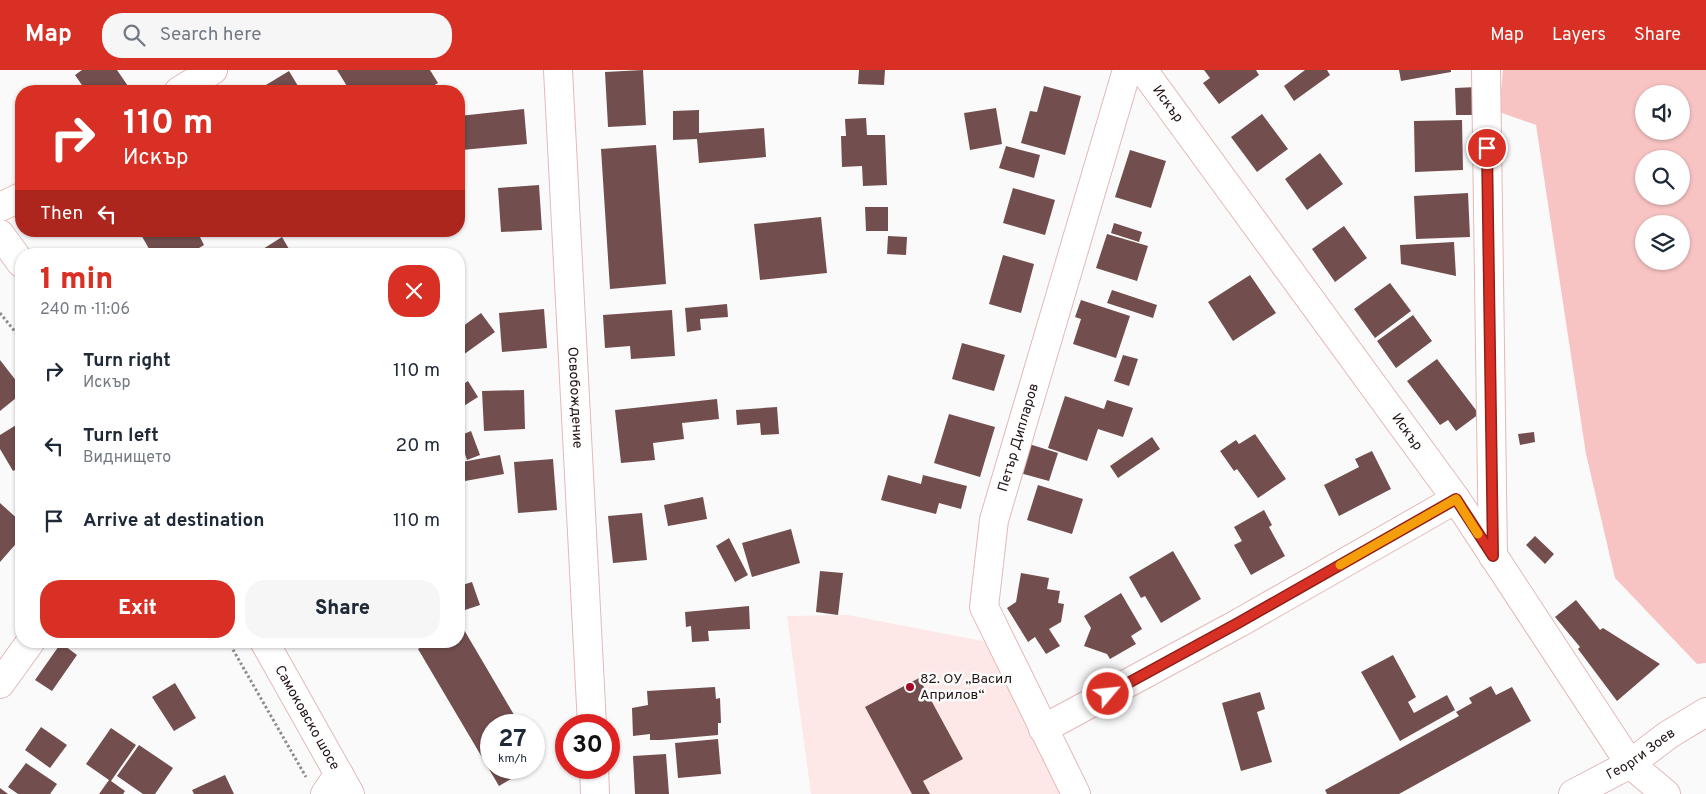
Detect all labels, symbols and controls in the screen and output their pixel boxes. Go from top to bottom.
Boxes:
search box [102,13,452,58]
text: Map [25,20,72,50]
icon: search [120,21,148,49]
text: Search here [160,23,261,47]
text: Map [1490,24,1524,47]
text: Layers [1552,24,1606,47]
text: Share [1634,24,1681,47]
street label: Искър [1149,82,1187,126]
map controls [1635,85,1690,270]
button: sound [1635,85,1690,140]
text: 110 m [123,102,213,146]
icon: right [40,105,105,170]
pin [1466,127,1508,169]
icon: arrive [1473,134,1501,162]
text: Искър [123,145,189,172]
button: search [1635,150,1690,205]
icon: left [93,200,121,228]
text: Then [40,202,83,226]
button: layers [1635,215,1690,270]
text: 1 min [40,262,113,299]
button: close [388,265,440,317]
text: 240 m · 11:06 [40,300,130,320]
street label: Освобождение [564,346,586,449]
text: Turn right [83,349,171,373]
icon: right [40,357,68,385]
text: 110 m [393,359,440,383]
text: Искър [83,373,131,393]
street label: Петър Дипларов [994,381,1042,494]
street label: Искър [1388,410,1426,454]
text: Turn left [83,424,159,448]
icon: left [40,432,68,460]
text: 20 m [396,434,440,458]
text: Виднището [83,448,171,468]
icon: arrive [40,507,68,535]
text: Arrive at destination [83,509,264,533]
text: 110 m [393,509,440,533]
button: Exit [40,580,235,638]
button: Share [245,580,440,638]
street label: Самоковско шосе [271,662,343,773]
position arrow [1081,667,1133,719]
place label: 82. ОУ „Васил Априлов“ [920,671,1012,704]
marker: 82. ОУ „Васил Априлов“ [904,681,916,693]
speed limit sign: 30 [555,714,620,779]
text: 27 [498,724,527,756]
street label: Георги Зоев [1604,724,1678,783]
text: km/h [498,751,527,767]

